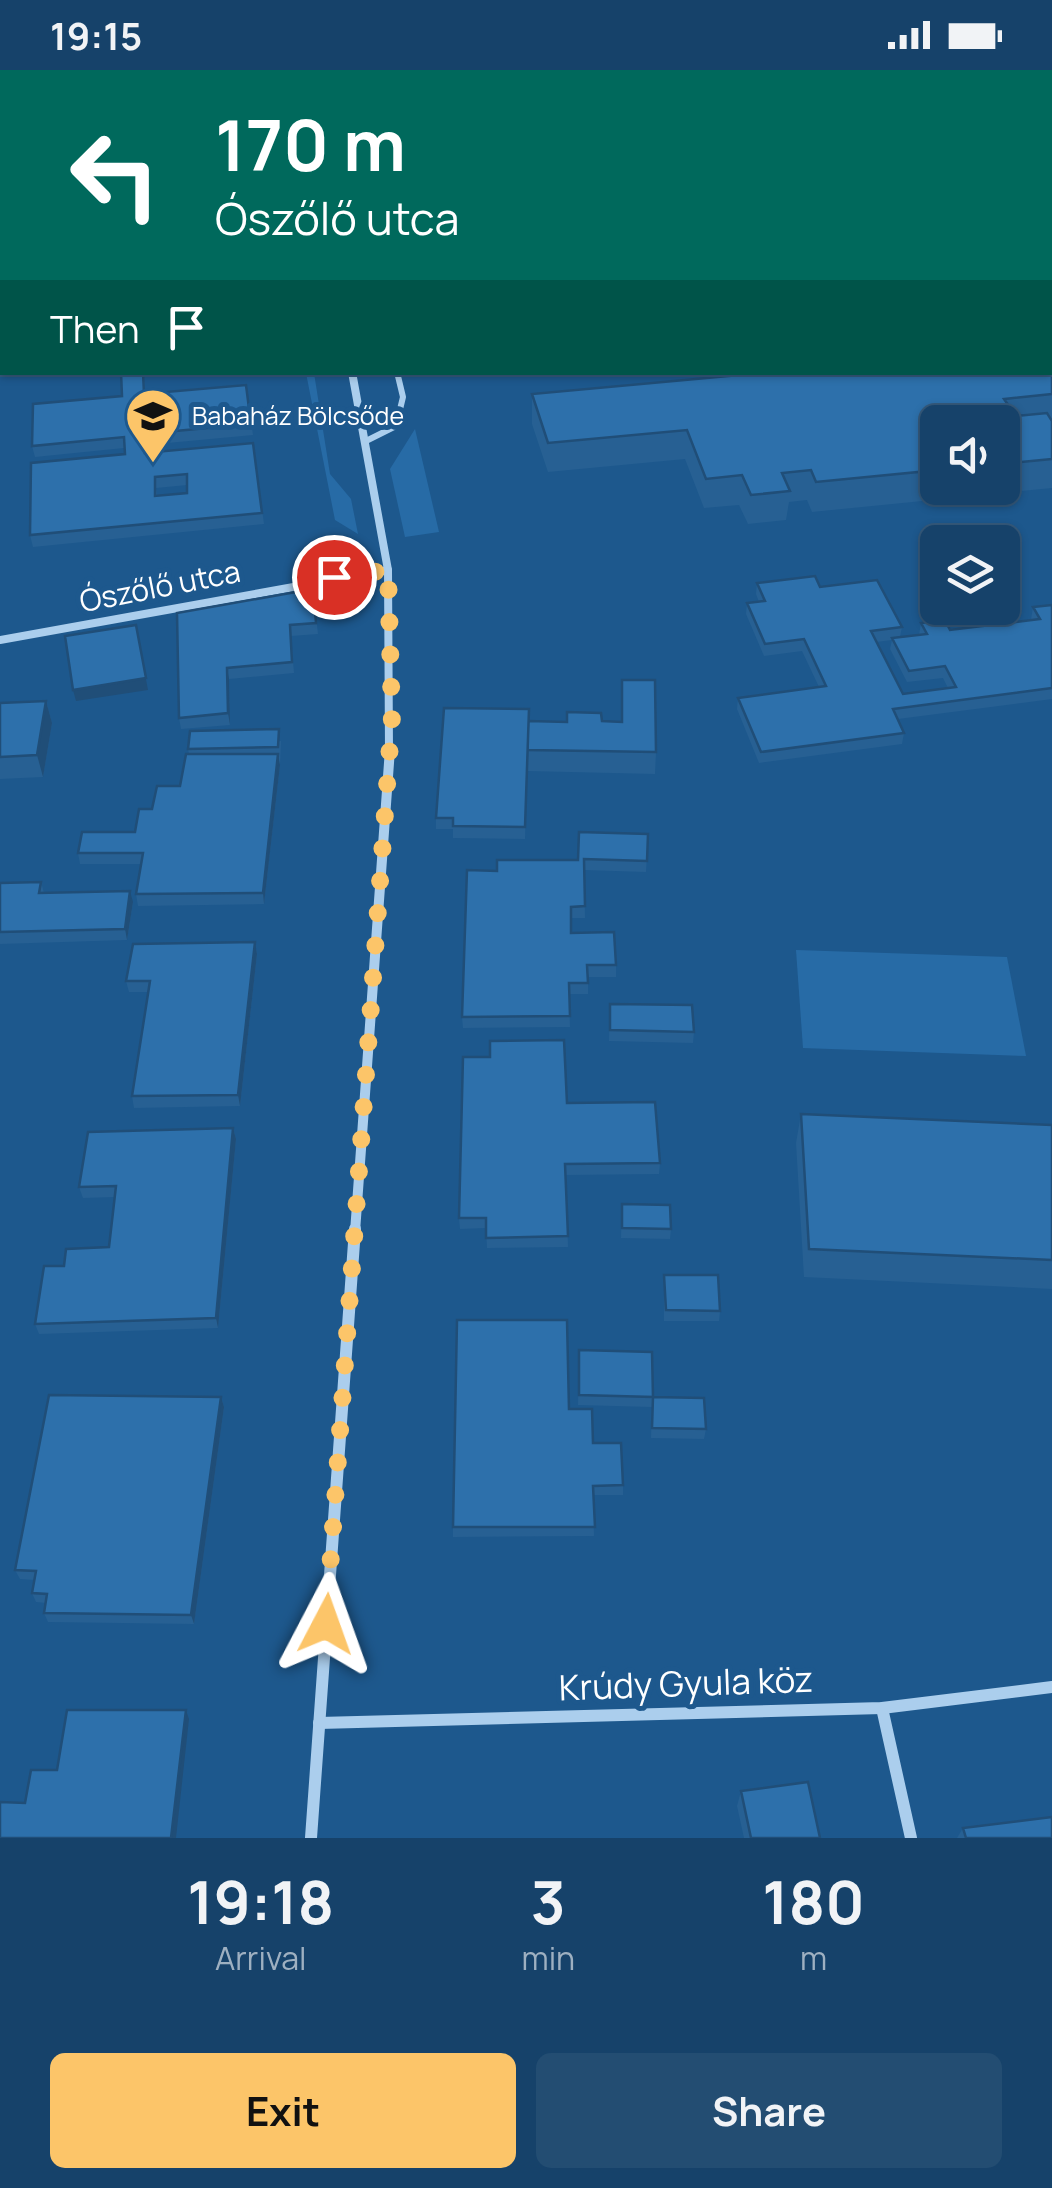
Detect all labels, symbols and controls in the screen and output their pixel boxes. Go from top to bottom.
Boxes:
text: 19:15 [50,9,142,61]
text: 170 m [215,96,406,192]
icon: left [50,110,180,240]
text: Ószőlő utca [215,187,460,249]
icon: arrive [159,300,214,355]
text: Then [50,302,139,354]
school or university icon: Babaház Bölcsőde [123,386,183,465]
place label: Babaház Bölcsőde [192,398,404,433]
map controls [920,405,1020,625]
button: sound [920,405,1020,505]
button: layers [920,525,1020,625]
pin [292,535,377,620]
street label: Ószőlő utca [76,550,244,621]
icon: arrive [307,550,362,605]
position arrow [274,1572,378,1676]
street label: Krúdy Gyula köz [558,1655,814,1711]
text: 19:18 [187,1860,334,1942]
text: 3 [531,1860,566,1942]
text: 180 [762,1860,865,1942]
text: Arrival [215,1936,306,1980]
text: min [522,1936,575,1980]
text: m [800,1936,827,1980]
button: Exit [50,2053,516,2168]
button: Share [536,2053,1002,2168]

